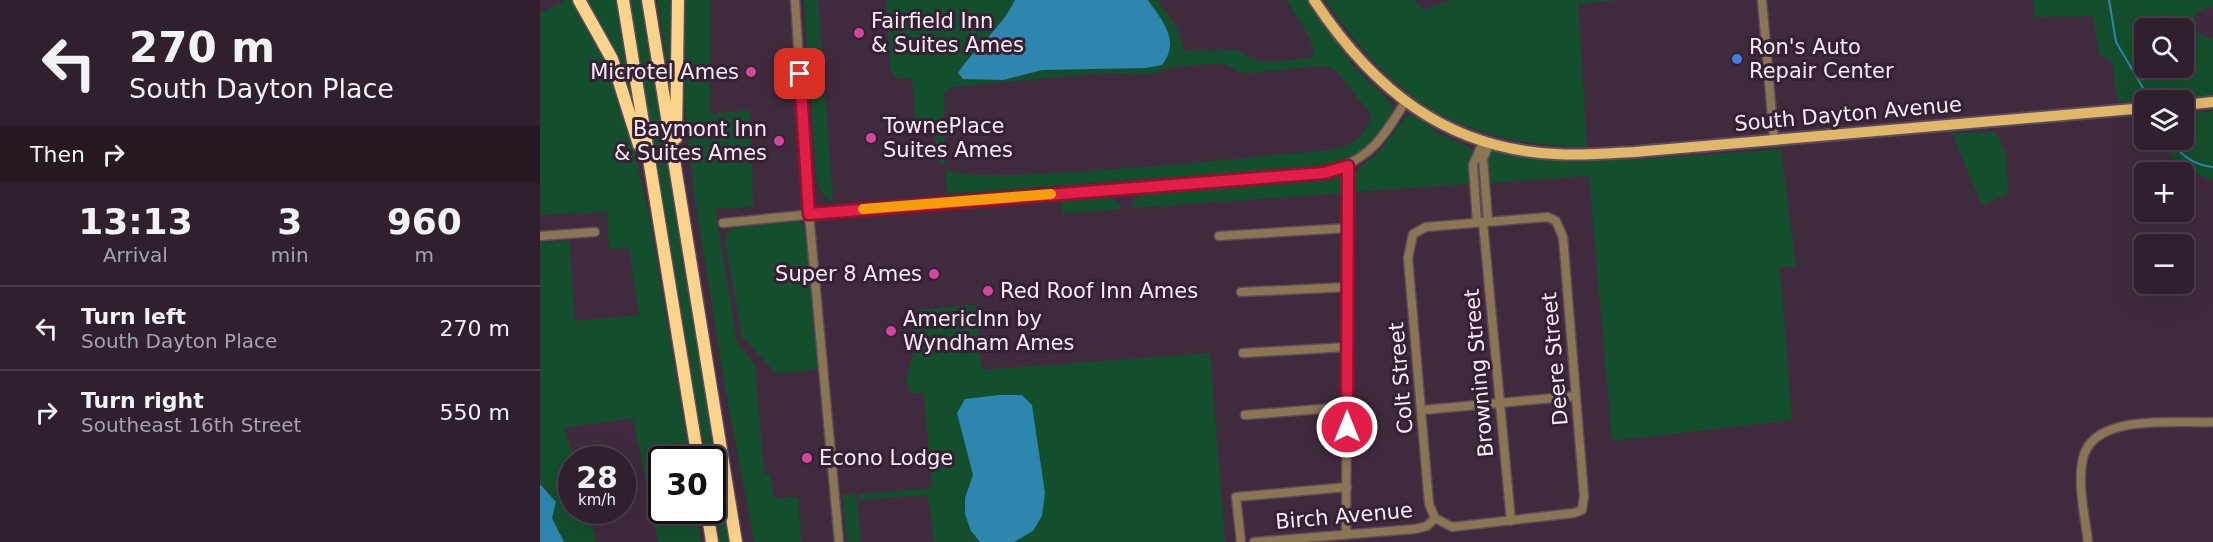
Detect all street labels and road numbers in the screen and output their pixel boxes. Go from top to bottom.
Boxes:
street label: South Dayton Avenue [1733,92,1963,136]
street label: Browning Street [1460,288,1498,458]
street label: Deere Street [1537,291,1573,427]
street label: Colt Street [1384,321,1418,435]
street label: Birch Avenue [1274,498,1414,534]

